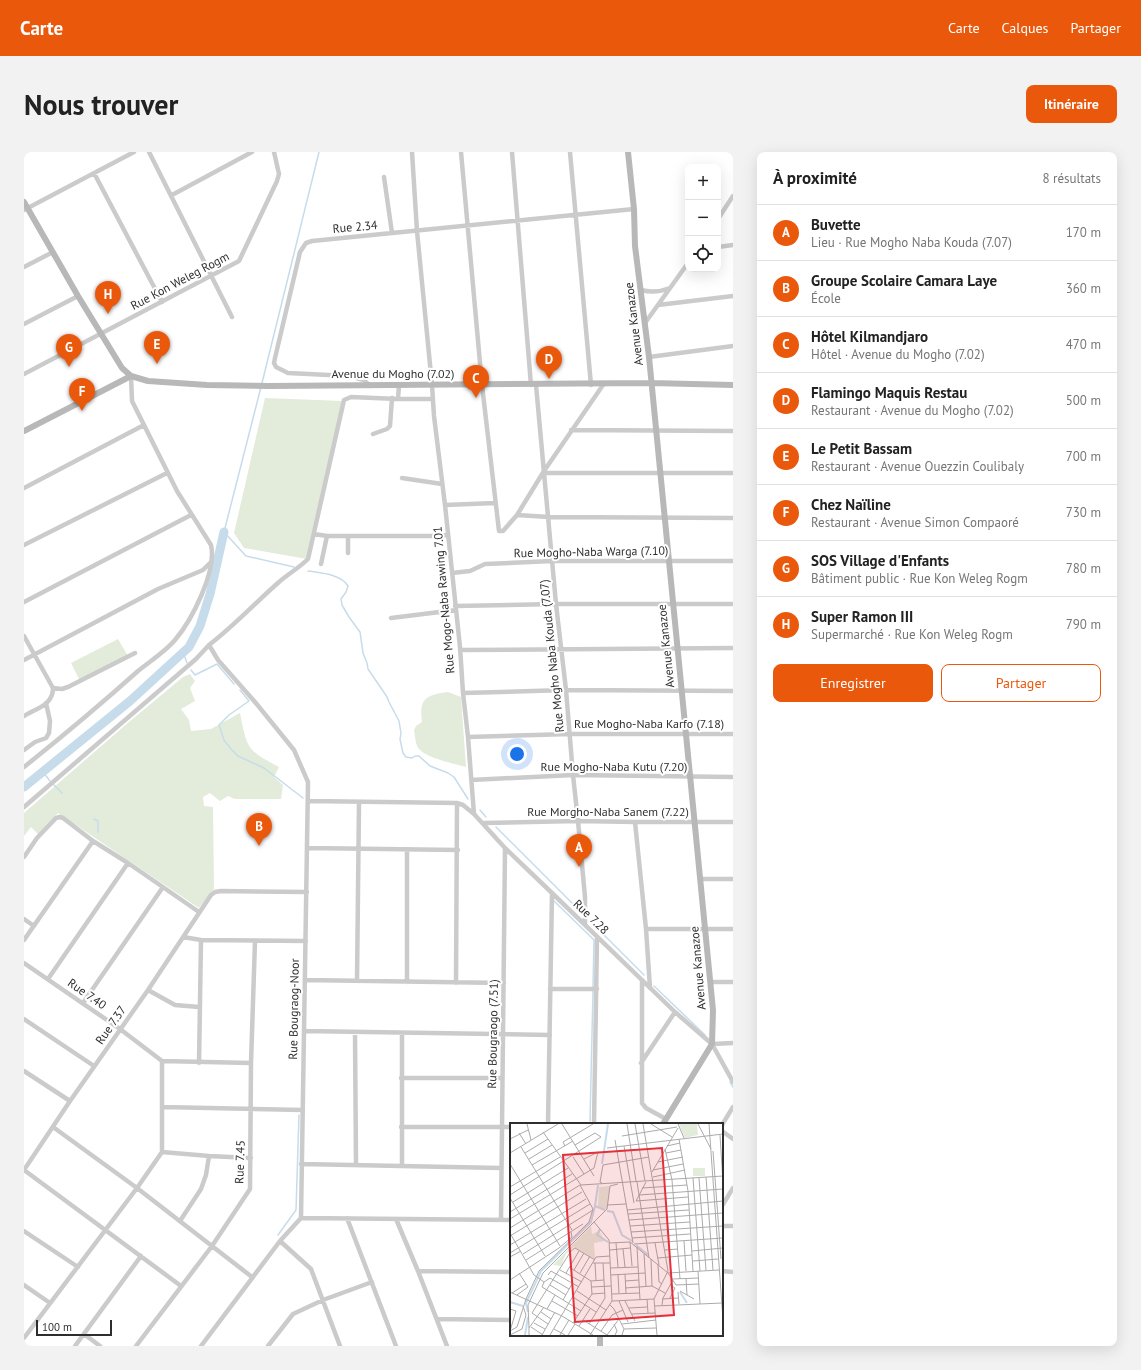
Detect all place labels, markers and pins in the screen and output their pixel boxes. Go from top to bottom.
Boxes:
pin: H [95,281,121,314]
pin: E [144,331,170,364]
pin: G [56,334,82,367]
pin: D [536,346,562,379]
pin: C [463,365,489,398]
pin: F [69,378,95,411]
pin: B [246,813,272,846]
pin: A [566,834,592,867]

